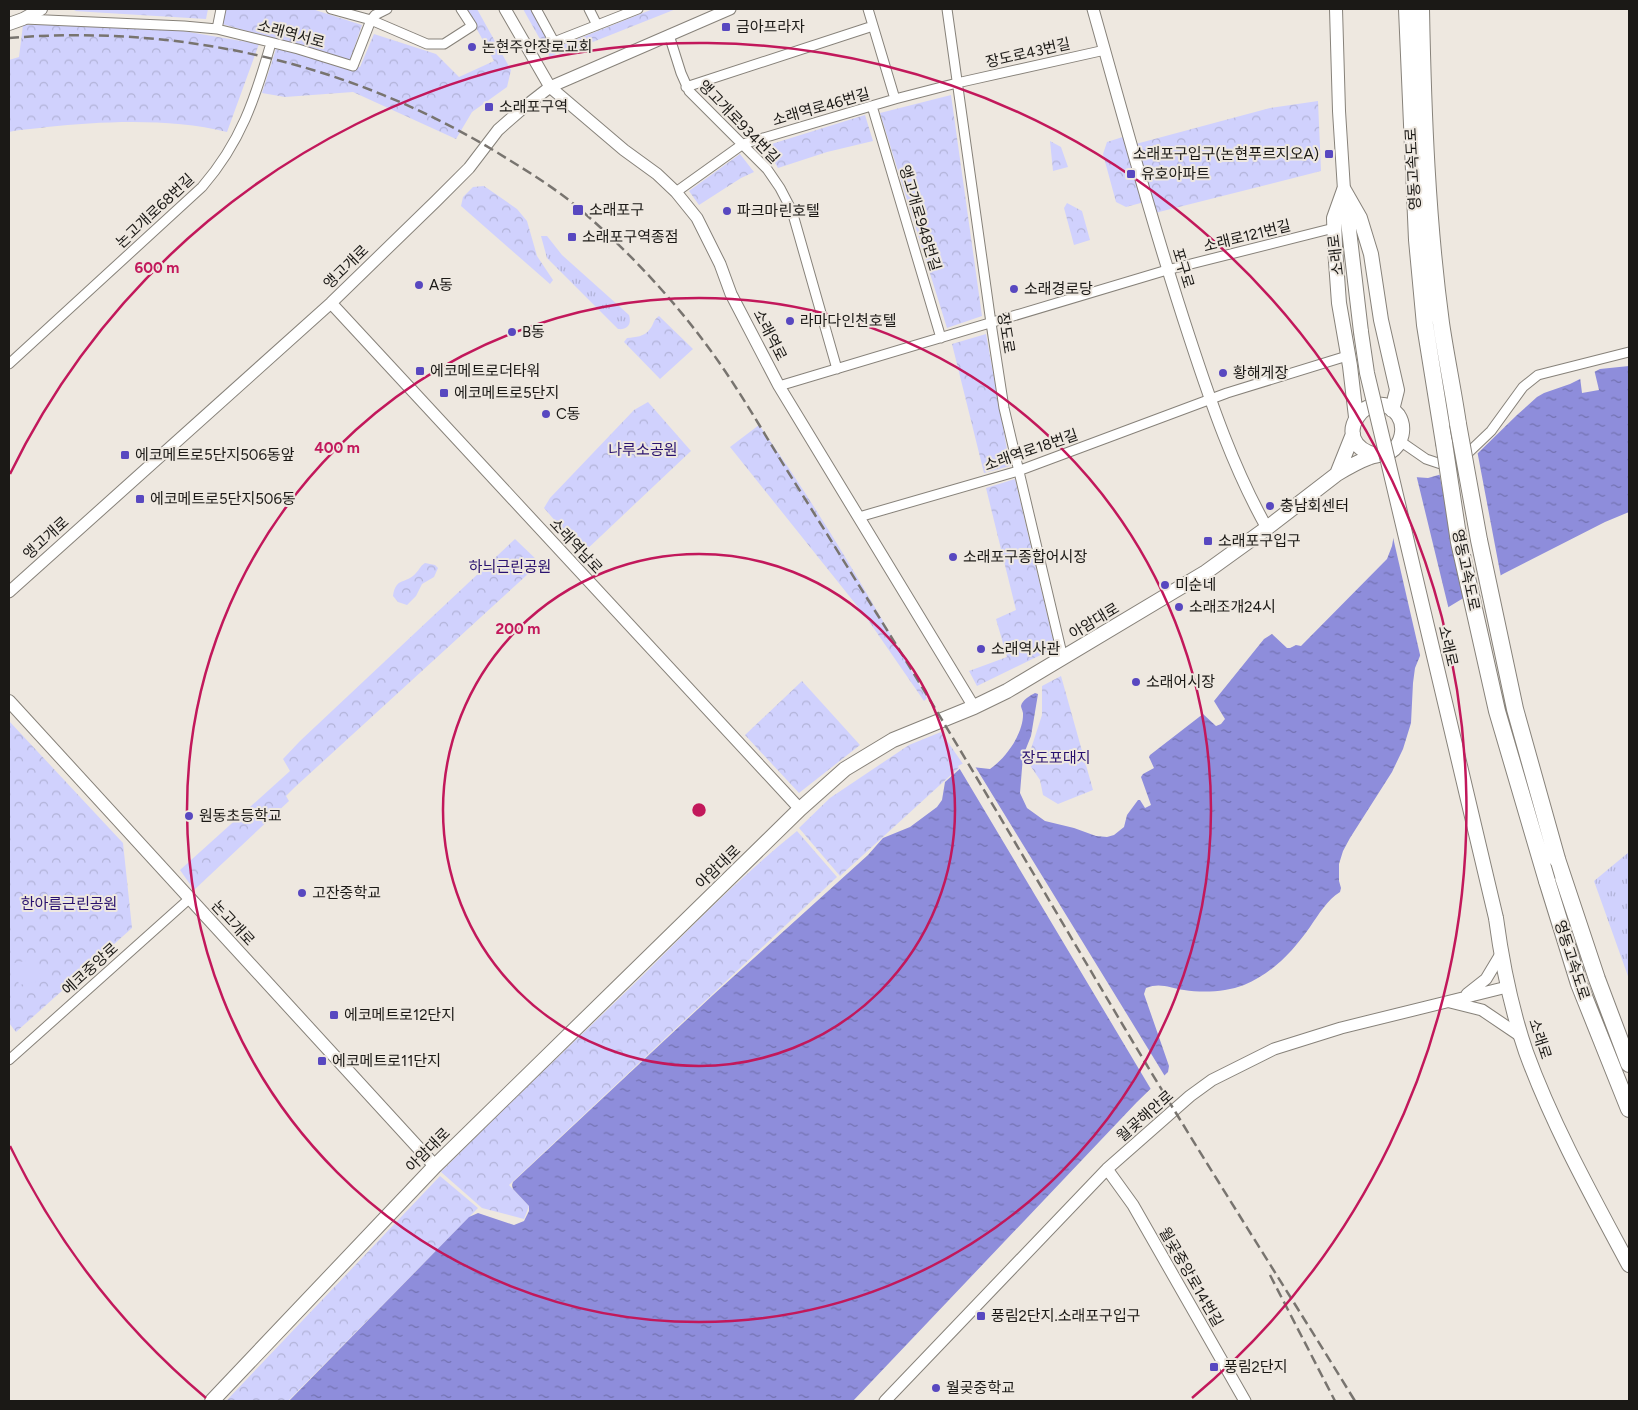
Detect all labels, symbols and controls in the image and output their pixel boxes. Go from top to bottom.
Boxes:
street label: 소래역서로 [255,16,327,52]
place label: 금아프라자 [736,18,805,36]
marker: 금아프라자 [720,21,732,33]
street label: 장도로43번길 [984,35,1072,71]
place label: 논현주안장로교회 [482,38,592,56]
marker: 논현주안장로교회 [466,41,478,53]
street label: 앵고개로934번길 [695,77,783,167]
street label: 소래역로46번길 [770,84,872,130]
place label: 소래포구역 [499,98,568,116]
marker: 소래포구역 [483,101,495,113]
street label: 영동고속도로 [1402,127,1424,211]
place label: 소래포구입구(논현푸르지오A) [1133,145,1319,163]
marker: 소래포구입구(논현푸르지오A) [1323,148,1335,160]
street label: 앵고개로948번길 [895,163,945,273]
place label: 유호아파트 [1141,165,1210,183]
marker: 유호아파트 [1125,168,1137,180]
street label: 논고개로68번길 [112,170,198,252]
place label: 소래포구 [589,201,644,219]
place label: 파크마린호텔 [737,202,820,220]
marker: 소래포구 [571,203,585,217]
marker: 파크마린호텔 [721,205,733,217]
street label: 소래로121번길 [1201,216,1293,256]
place label: 소래포구역종점 [582,228,679,246]
marker: 소래포구역종점 [566,231,578,243]
street label: 소래로 [1325,233,1347,277]
street label: 앵고개로 [320,241,372,293]
street label: 포구로 [1168,246,1198,290]
text: 600 m [135,259,179,277]
place label: A동 [429,276,453,294]
marker: A동 [413,279,425,291]
place label: 소래경로당 [1024,280,1093,298]
marker: 소래경로당 [1008,283,1020,295]
street label: 소래역로 [749,306,791,364]
street label: 장도로 [994,311,1018,355]
place label: 라마다인천호텔 [800,312,897,330]
marker: 라마다인천호텔 [784,315,796,327]
place label: B동 [522,323,545,341]
marker: B동 [506,326,518,338]
place label: 에코메트로더타워 [430,362,540,380]
place label: 황해게장 [1233,364,1288,382]
marker: 에코메트로더타워 [414,365,426,377]
marker: 황해게장 [1217,367,1229,379]
place label: 에코메트로5단지 [454,384,559,402]
marker: 에코메트로5단지 [438,387,450,399]
place label: C동 [556,405,581,423]
marker: C동 [540,408,552,420]
street label: 소래역로18번길 [982,426,1080,474]
text: 400 m [314,439,360,457]
park label: 나루소공원 [608,441,678,459]
place label: 에코메트로5단지506동앞 [135,446,295,464]
marker: 에코메트로5단지506동앞 [119,449,131,461]
place label: 에코메트로5단지506동 [150,490,296,508]
marker: 에코메트로5단지506동 [134,493,146,505]
place label: 충남회센터 [1280,497,1349,515]
marker: 충남회센터 [1264,500,1276,512]
street label: 앵고개로 [19,513,73,563]
street label: 소래역남로 [546,515,606,577]
street label: 영동고속도로 [1449,528,1483,612]
place label: 소래포구입구 [1218,532,1301,550]
marker: 소래포구입구 [1202,535,1214,547]
place label: 소래포구종합어시장 [963,548,1087,566]
marker: 소래포구종합어시장 [947,551,959,563]
park label: 하늬근린공원 [469,558,551,576]
place label: 미순네 [1175,576,1216,594]
marker: 미순네 [1159,579,1171,591]
place label: 소래조개24시 [1189,598,1276,616]
street label: 아암대로 [1066,599,1122,643]
marker: 소래조개24시 [1173,601,1185,613]
text: 200 m [496,620,540,638]
street label: 소래로 [1435,624,1461,668]
place label: 소래역사관 [991,640,1060,658]
marker: 소래역사관 [975,643,987,655]
place label: 소래어시장 [1146,673,1215,691]
marker: 소래어시장 [1130,676,1142,688]
park label: 장도포대지 [1021,749,1091,767]
centre of rings [690,801,708,819]
place label: 원동초등학교 [199,807,282,825]
marker: 원동초등학교 [183,810,195,822]
street label: 아암대로 [692,841,744,893]
place label: 고잔중학교 [312,884,381,902]
marker: 고잔중학교 [296,887,308,899]
park label: 한아름근린공원 [21,895,117,913]
street label: 논고개로 [208,897,258,949]
street label: 영동고속도로 [1551,918,1593,1002]
street label: 에코중앙로 [58,939,122,999]
place label: 에코메트로12단지 [344,1006,455,1024]
marker: 에코메트로12단지 [328,1009,340,1021]
street label: 소래로 [1525,1017,1555,1061]
place label: 에코메트로11단지 [332,1052,441,1070]
marker: 에코메트로11단지 [316,1055,328,1067]
street label: 월곶해안로 [1113,1087,1177,1145]
street label: 아암대로 [402,1124,454,1176]
street label: 월곶중앙로14번길 [1155,1224,1227,1330]
place label: 풍림2단지.소래포구입구 [991,1307,1141,1325]
marker: 풍림2단지.소래포구입구 [975,1310,987,1322]
place label: 풍림2단지 [1224,1358,1288,1376]
marker: 풍림2단지 [1208,1361,1220,1373]
place label: 월곶중학교 [946,1379,1015,1397]
marker: 월곶중학교 [930,1382,942,1394]

